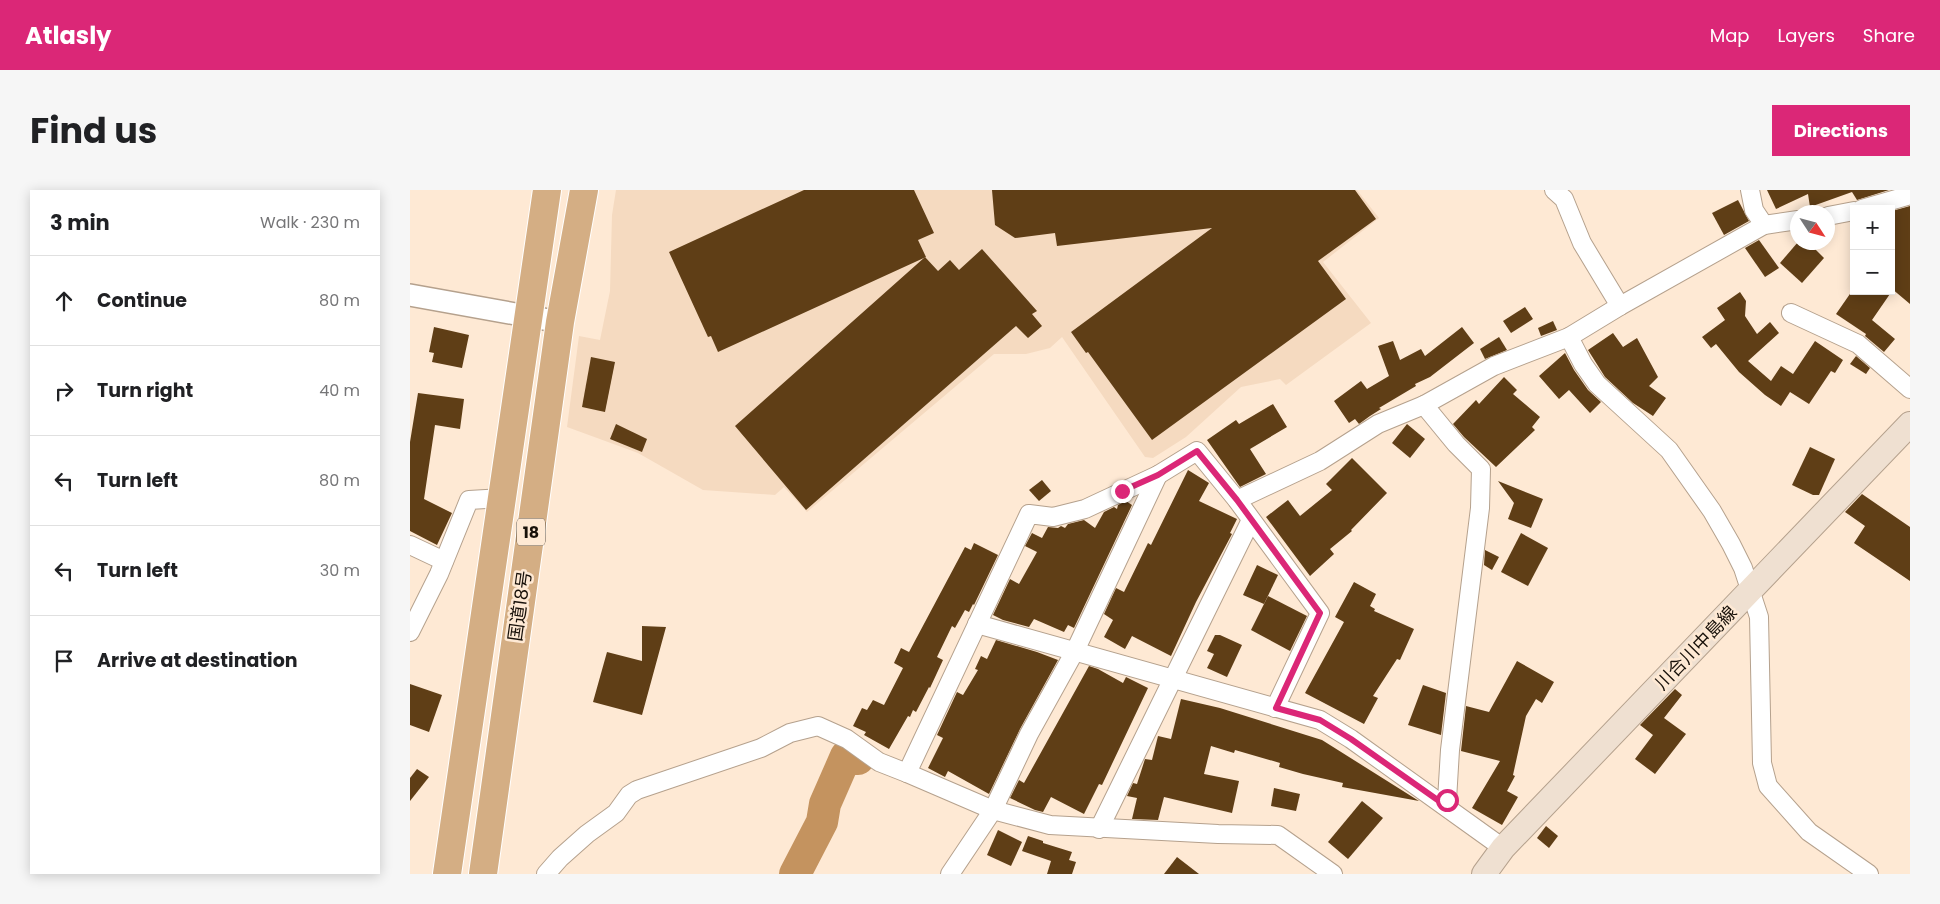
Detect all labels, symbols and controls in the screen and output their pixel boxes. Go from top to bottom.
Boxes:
text: Atlasly [25,19,111,52]
text: Map [1710,23,1750,48]
text: Layers [1778,23,1835,48]
text: Share [1863,23,1915,48]
button: Directions [1772,105,1910,156]
text: Find us [30,106,157,155]
north arrow [1790,205,1835,250]
map controls [1850,205,1895,295]
button: + [1850,205,1895,250]
text: 3 min [50,208,110,237]
text: Walk · 230 m [260,211,360,234]
button: − [1850,250,1895,295]
icon: ahead [50,287,78,315]
text: Continue [97,287,187,314]
text: 80 m [319,289,360,312]
icon: right [50,377,78,405]
text: Turn right [97,377,193,404]
text: 40 m [319,379,360,402]
icon: left [50,467,78,495]
text: Turn left [97,467,178,494]
text: 80 m [319,469,360,492]
route end [1111,480,1134,503]
road number: 18 [517,518,545,546]
icon: left [50,557,78,585]
text: Turn left [97,557,178,584]
text: 30 m [320,559,360,582]
street label: 国道18号 [502,569,537,643]
street label: 川合川中島線 [1649,600,1742,695]
icon: arrive [50,647,78,675]
text: Arrive at destination [97,647,298,674]
route start [1436,789,1459,812]

